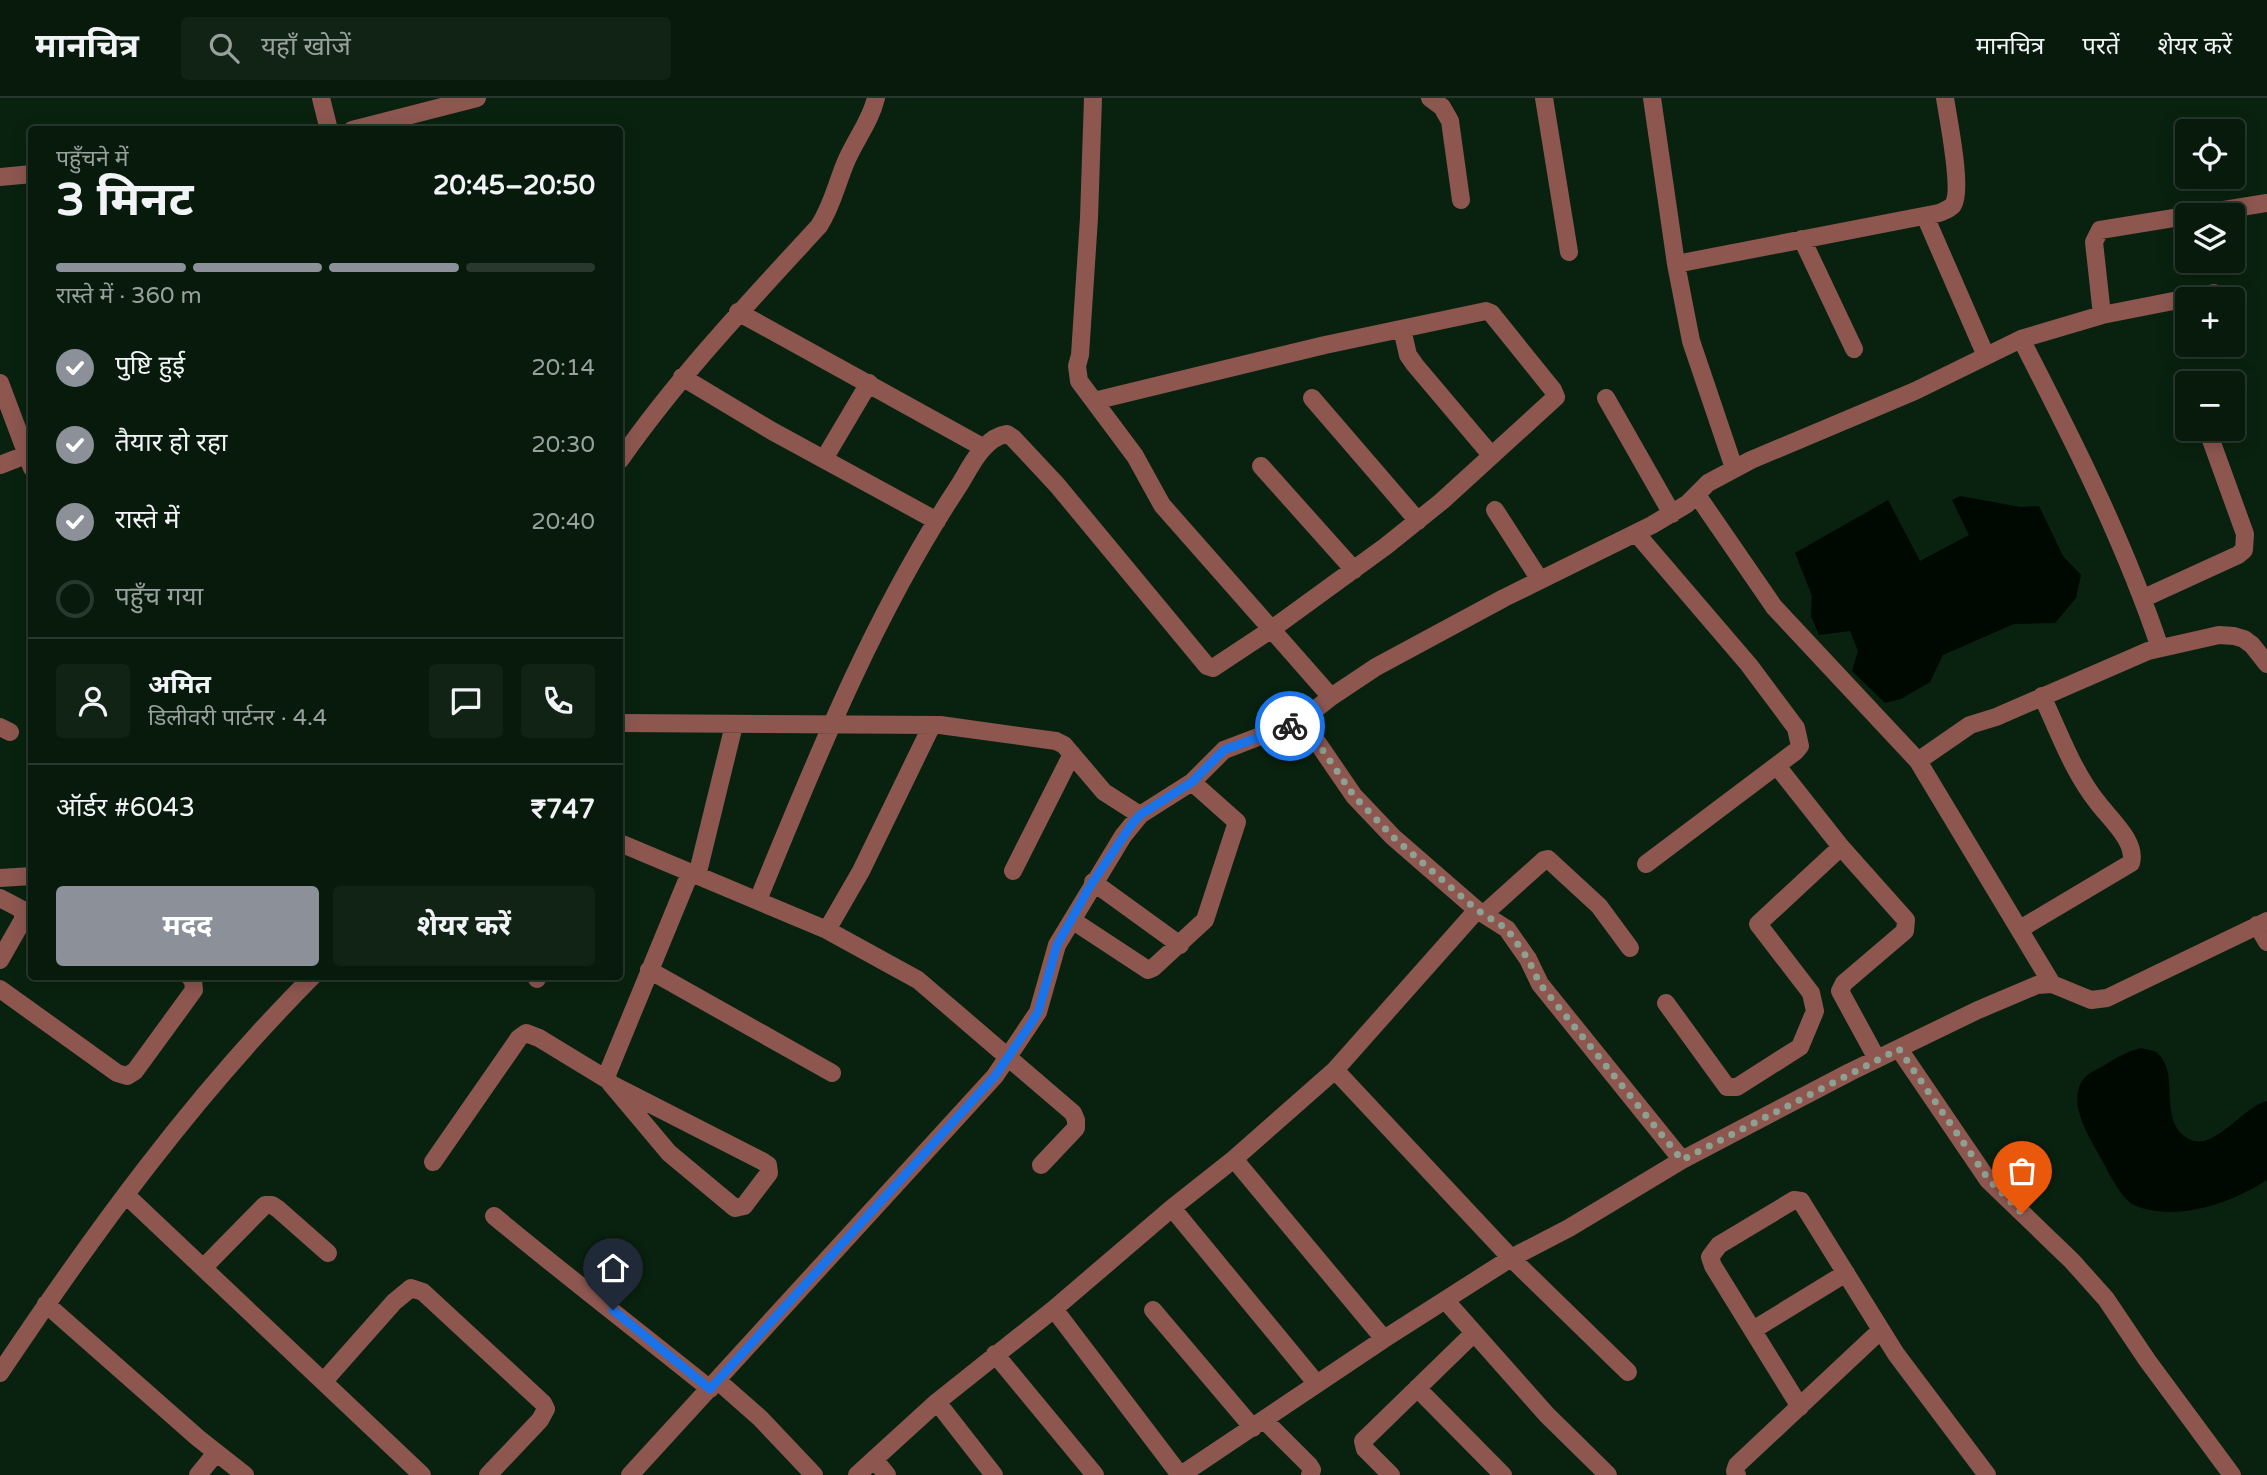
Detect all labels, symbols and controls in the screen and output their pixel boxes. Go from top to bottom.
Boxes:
search box [181,17,671,80]
text: मानचित्र [35,27,139,66]
icon: search [205,29,243,67]
text: यहाँ खोजें [261,31,351,62]
text: मानचित्र [1976,32,2044,61]
text: परतें [2082,32,2119,61]
text: शेयर करें [2157,32,2232,61]
map controls [2175,119,2245,441]
button: locate [2175,119,2245,189]
text: पहुँचने में [56,145,128,173]
text: 20:45–20:50 [433,170,595,201]
text: 3 मिनट [56,173,193,228]
button: layers [2175,203,2245,273]
text: रास्ते में · 360 m [56,282,202,310]
button: + [2175,287,2245,357]
icon: check [56,349,94,387]
text: पुष्टि हुई [115,350,185,381]
text: 20:14 [531,354,595,382]
button: − [2175,371,2245,441]
icon: check [56,426,94,464]
text: तैयार हो रहा [115,427,228,458]
text: 20:30 [531,431,595,459]
icon: check [56,503,94,541]
text: रास्ते में [115,504,180,535]
text: 20:40 [531,508,595,536]
text: पहुँच गया [115,581,203,612]
button: person [56,664,130,738]
button: chat [429,664,503,738]
button: phone [521,664,595,738]
text: अमित [148,669,211,700]
courier [1255,691,1325,761]
text: डिलीवरी पार्टनर · 4.4 [148,704,327,732]
icon: bike [1271,707,1309,745]
text: ऑर्डर #6043 [56,792,195,823]
text: ₹747 [531,794,595,825]
button: मदद [56,886,319,966]
button: शेयर करें [333,886,595,966]
pin [1992,1141,2052,1213]
icon: bag [2003,1152,2041,1190]
pin [583,1238,643,1310]
icon: home [594,1249,632,1287]

